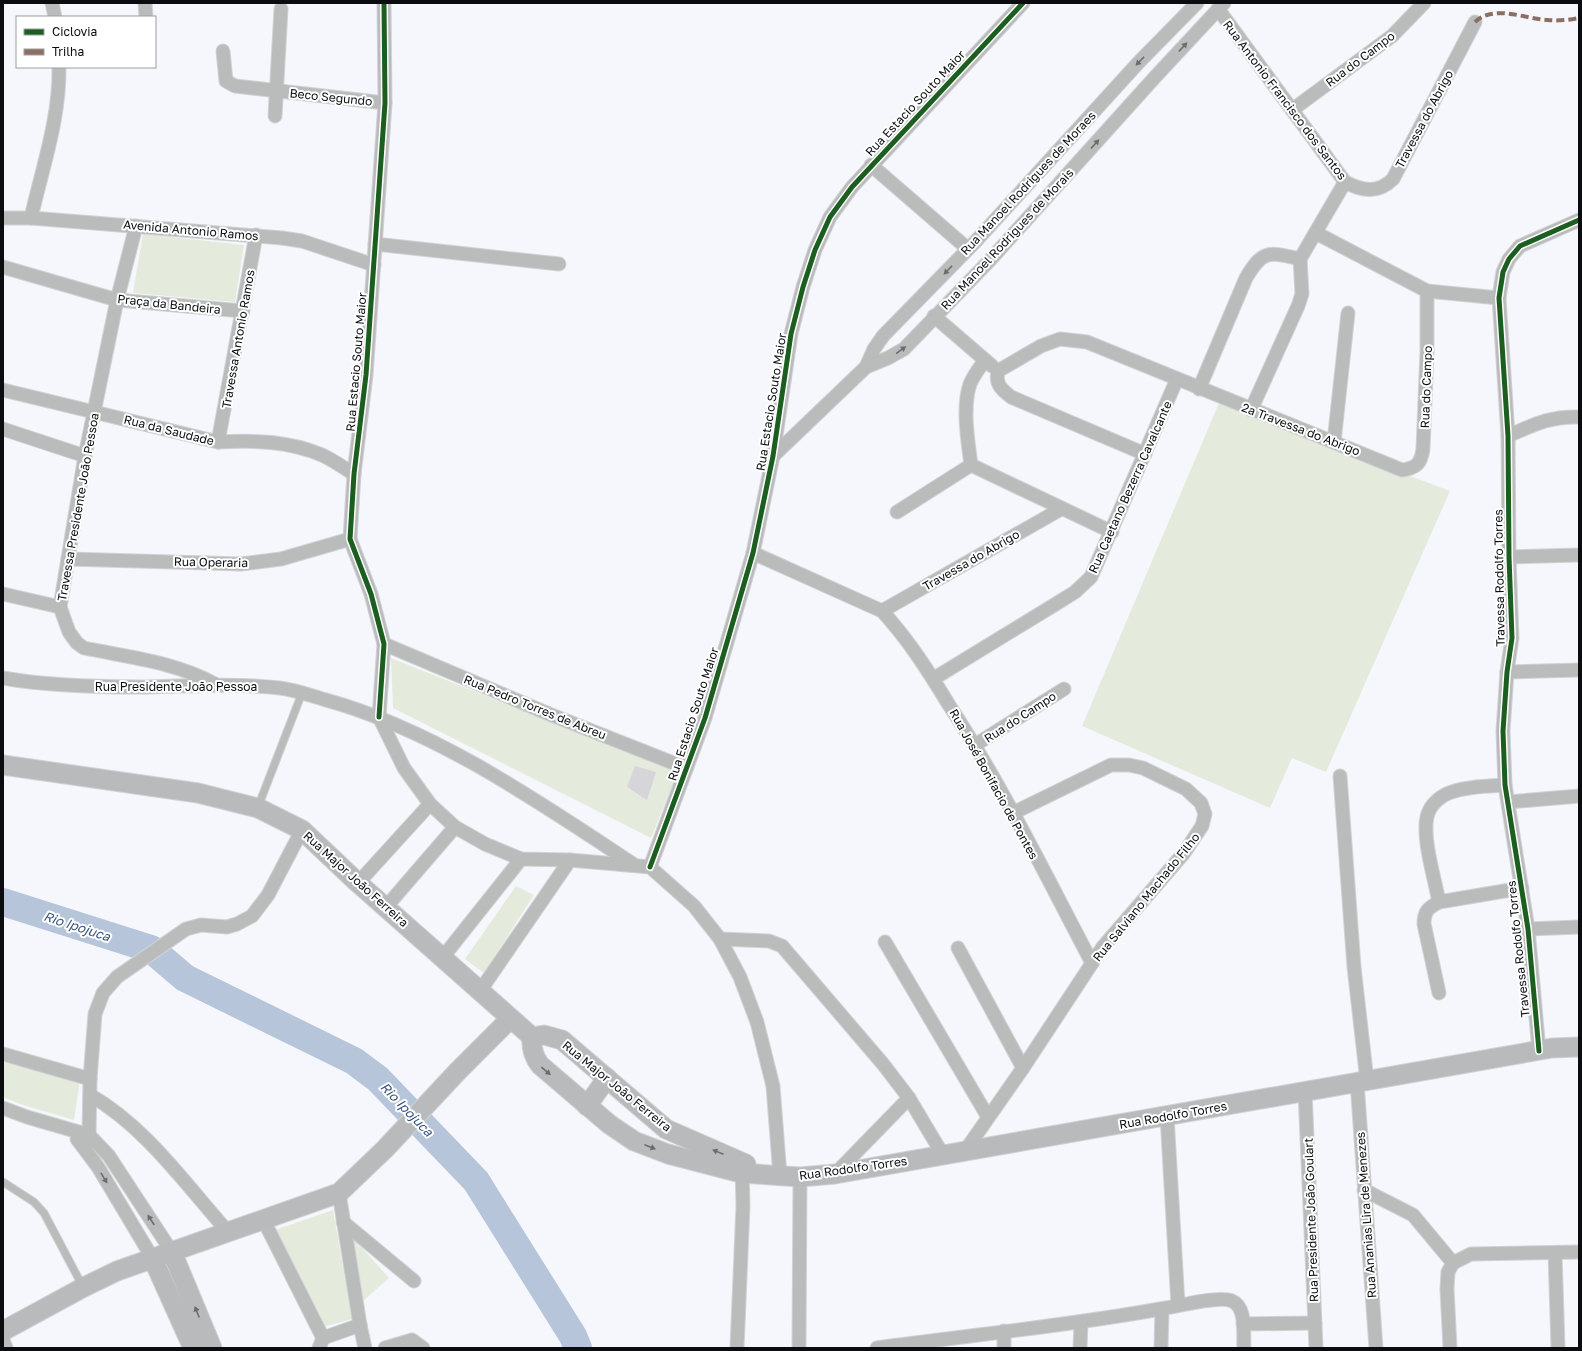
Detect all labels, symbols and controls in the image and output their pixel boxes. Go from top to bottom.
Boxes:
legend [16,16,156,68]
street label: Rua Antonio Francisco dos Santos [1220,17,1350,183]
text: Ciclovia [52,24,97,39]
street label: Rua do Campo [1322,28,1398,90]
one-way arrow [1178,42,1187,52]
text: Trilha [52,44,84,59]
street label: Rua Estacio Souto Maior [862,47,968,159]
one-way arrow [1135,56,1145,66]
street label: Travessa do Abrigo [1392,67,1456,171]
street label: Beco Segundo [289,85,373,109]
street label: Rua Manoel Rodrigues de Moraes [957,108,1099,258]
one-way arrow [1091,138,1100,149]
street label: Rua Manoel Rodrigues de Morais [938,165,1076,313]
street label: Avenida Antonio Ramos [123,217,259,243]
one-way arrow [943,265,953,275]
street label: Travessa Antonio Ramos [218,269,258,409]
street label: Praça da Bandeira [117,291,221,317]
street label: Rua Estacio Souto Maior [342,292,370,432]
street label: Rua Estacio Souto Maior [753,332,789,472]
street label: Rua do Campo [1417,345,1435,429]
one-way arrow [895,346,906,354]
street label: Rua Caetano Bezerra Cavalcante [1085,398,1175,575]
street label: 2ª Travessa do Abrigo [1240,399,1362,459]
street label: Travessa Presidente João Pessoa [54,412,102,602]
street label: Rua da Saudade [122,412,216,448]
street label: Travessa Rodolfo Torres [1490,509,1508,647]
street label: Travessa do Abrigo [920,526,1022,594]
street label: Rua Operaria [174,554,248,570]
street label: Rua Estacio Souto Maior [664,645,722,783]
street label: Rua Pedro Torres de Abreu [462,671,608,743]
street label: Rua Presidente João Pessoa [95,679,257,694]
street label: Rua do Campo [981,688,1059,746]
street label: Rua José Bonifacio de Pontes [946,706,1042,862]
street label: Rua Major João Ferreira [301,828,411,930]
street label: Rua Salviano Machado Filho [1089,830,1203,964]
street label: Travessa Rodolfo Torres [1503,880,1533,1018]
water label: Rio Ipojuca [42,908,113,944]
street label: Rua Major João Ferreira [560,1037,674,1135]
one-way arrow [541,1066,552,1075]
water label: Rio Ipojuca [377,1079,437,1140]
street label: Rua Rodolfo Torres [1118,1098,1228,1132]
street label: Rua Ananias Lira de Menezes [1353,1131,1379,1299]
street label: Rua Presidente João Goulart [1301,1137,1321,1302]
one-way arrow [645,1145,657,1151]
one-way arrow [711,1149,723,1155]
street label: Rua Rodolfo Torres [798,1153,908,1183]
one-way arrow [100,1173,108,1183]
one-way arrow [147,1214,154,1226]
one-way arrow [193,1305,199,1317]

